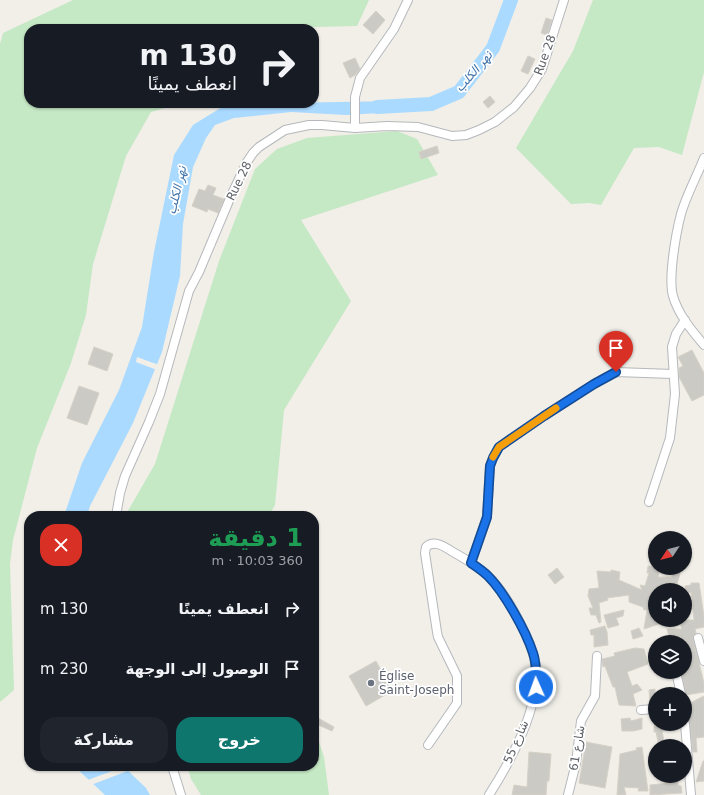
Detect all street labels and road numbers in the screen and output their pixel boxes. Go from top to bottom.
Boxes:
street label: Rue 28 [531,33,559,77]
street label: Rue 28 [224,159,254,203]
street label: شارع 55 [501,718,532,766]
street label: شارع 61 [567,724,588,772]

